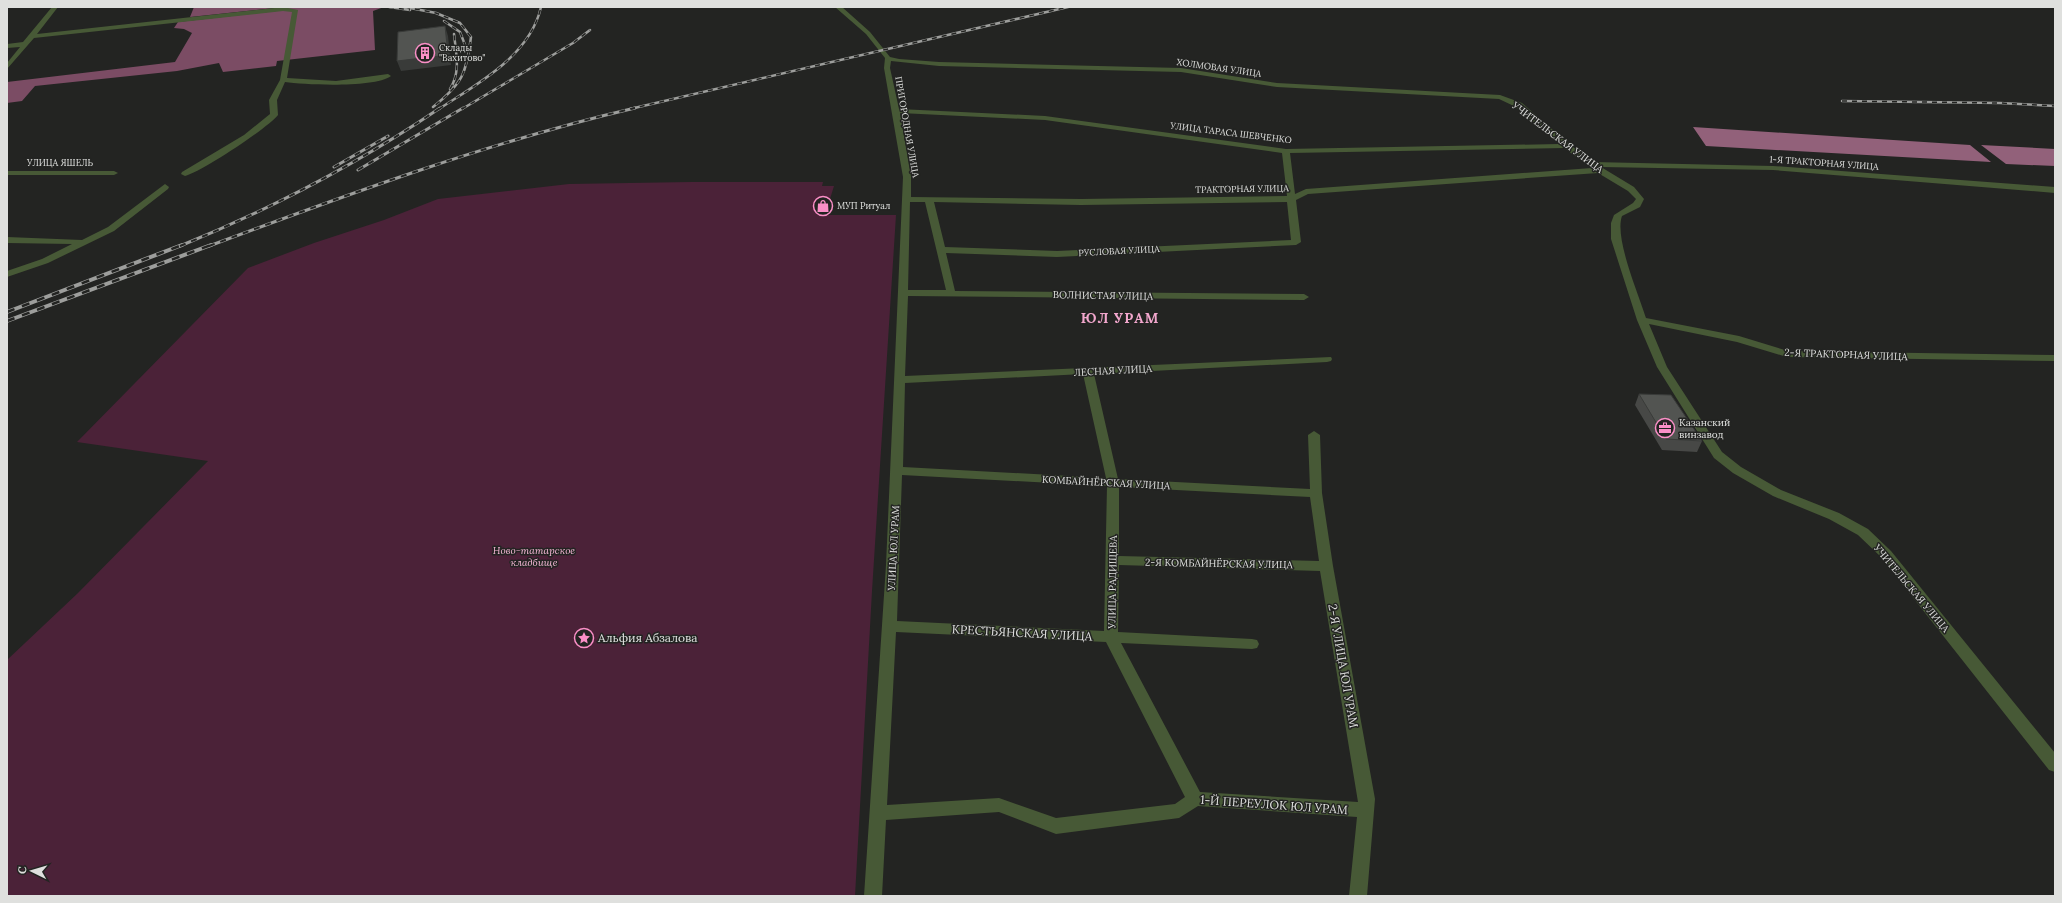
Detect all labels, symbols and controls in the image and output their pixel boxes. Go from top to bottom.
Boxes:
building icon: Склады "Вахитово" [414,42,436,64]
place label: Склады "Вахитово" [439,42,485,63]
street label: ХОЛМОВАЯ УЛИЦА [1176,56,1263,79]
street label: ПРИГОРОДНАЯ УЛИЦА [893,75,922,179]
street label: УЧИТЕЛЬСКАЯ УЛИЦА [1509,98,1607,176]
street label: УЛИЦА ТАРАСА ШЕВЧЕНКО [1169,119,1292,145]
street label: 1-Я ТРАКТОРНАЯ УЛИЦА [1769,153,1879,172]
street label: УЛИЦА ЯШЕЛЬ [26,157,94,168]
street label: ТРАКТОРНАЯ УЛИЦА [1195,182,1289,195]
shop icon: МУП Ритуал [812,195,834,217]
place label: МУП Ритуал [837,200,890,211]
street label: РУСЛОВАЯ УЛИЦА [1078,243,1160,258]
street label: ВОЛНИСТАЯ УЛИЦА [1053,288,1154,303]
district label: ЮЛ УРАМ [1081,309,1159,327]
street label: 2-Я ТРАКТОРНАЯ УЛИЦА [1784,346,1909,363]
street label: ЛЕСНАЯ УЛИЦА [1074,362,1153,379]
place label: Казанский винзавод [1679,416,1730,441]
office icon: Казанский винзавод [1654,417,1676,439]
street label: КОМБАЙНЁРСКАЯ УЛИЦА [1042,473,1171,492]
street label: УЛИЦА ЮЛ УРАМ [885,505,902,592]
street label: УЛИЦА РАДИЩЕВА [1105,535,1120,630]
street label: УЧИТЕЛЬСКАЯ УЛИЦА [1870,541,1953,636]
park label: Ново-татарское кладбище [493,544,575,569]
street label: 2-Я КОМБАЙНЁРСКАЯ УЛИЦА [1145,556,1294,571]
street label: 2-Я УЛИЦА ЮЛ УРАМ [1325,603,1362,729]
street label: КРЕСТЬЯНСКАЯ УЛИЦА [951,621,1093,644]
place icon: Альфия Абзалова [573,627,595,649]
place label: Альфия Абзалова [597,630,698,645]
street label: 1-Й ПЕРЕУЛОК ЮЛ УРАМ [1200,792,1348,817]
north arrow [12,851,52,891]
text: С [15,865,29,875]

